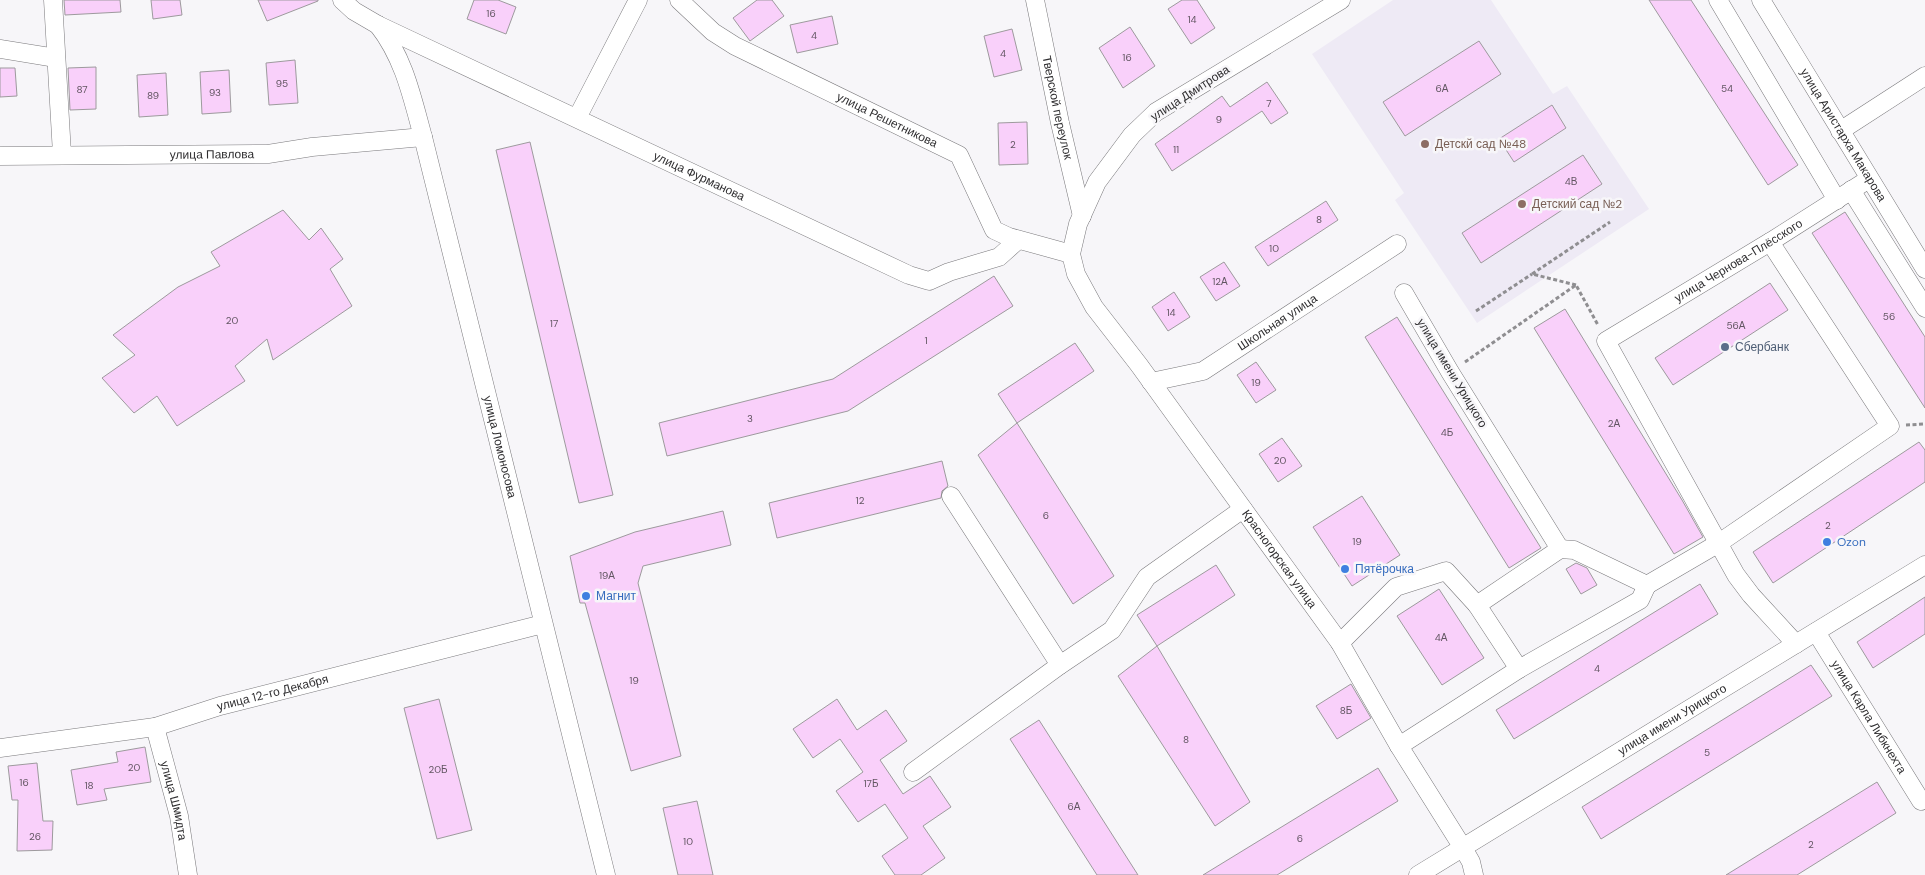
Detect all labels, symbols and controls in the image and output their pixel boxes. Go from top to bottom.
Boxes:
house number: 16 [486,7,496,20]
house number: 14 [1187,13,1197,26]
house number: 4 [811,29,817,42]
house number: 4 [1000,47,1006,60]
house number: 16 [1122,51,1132,64]
street label: Тверской переулок [1039,54,1077,162]
street label: улица Дмитрова [1147,61,1233,124]
street label: улица Аристарха Макарова [1797,65,1890,205]
house number: 95 [276,77,288,90]
house number: 6А [1436,82,1449,95]
house number: 54 [1721,82,1733,95]
house number: 87 [76,83,88,96]
house number: 93 [209,86,221,99]
house number: 89 [147,89,159,102]
street label: улица Решетникова [834,89,940,151]
house number: 7 [1266,97,1272,110]
house number: 9 [1216,113,1222,126]
place label: Детскй сад №48 [1435,136,1526,152]
house number: 2 [1010,138,1016,151]
marker: Детскй сад №48 [1419,138,1431,150]
house number: 11 [1173,143,1179,156]
street label: улица Павлова [170,146,255,163]
street label: улица Фурманова [651,148,748,205]
house number: 4В [1565,175,1578,188]
place label: Детский сад №2 [1532,196,1622,212]
marker: Детский сад №2 [1516,198,1528,210]
house number: 8 [1316,213,1322,226]
street label: улица Чернова-Плёсского [1671,215,1806,306]
house number: 10 [1269,242,1279,255]
house number: 12А [1212,275,1228,288]
street label: Школьная улица [1234,290,1321,354]
house number: 14 [1166,306,1176,319]
house number: 56 [1883,310,1895,323]
house number: 20 [226,314,238,327]
street label: улица имени Урицкого [1413,316,1491,431]
house number: 17 [550,317,558,330]
house number: 56А [1726,319,1746,332]
house number: 1 [924,334,928,347]
place label: Сбербанк [1735,339,1790,355]
marker: Сбербанк [1719,341,1731,353]
house number: 19 [1251,376,1261,389]
street label: улица Ломоносова [479,394,520,500]
house number: 3 [747,412,753,425]
house number: 2А [1608,417,1621,430]
house number: 4Б [1441,426,1454,439]
house number: 20 [1274,454,1286,467]
house number: 12 [856,494,865,507]
street label: Красногорская улица [1238,506,1321,612]
house number: 6 [1043,509,1049,522]
house number: 2 [1825,519,1831,532]
place label: Ozon [1837,534,1866,550]
house number: 19 [1352,535,1362,548]
marker: Ozon [1821,536,1833,548]
place label: Пятёрочка [1355,561,1414,577]
marker: Пятёрочка [1339,563,1351,575]
house number: 19А [599,569,615,582]
place label: Магнит [596,588,637,604]
marker: Магнит [580,590,592,602]
house number: 4А [1435,631,1448,644]
street label: улица Карла Либкнехта [1827,657,1910,777]
house number: 4 [1594,662,1600,675]
street label: улица 12-го Декабря [215,671,330,715]
house number: 19 [629,674,639,687]
street label: улица имени Урицкого [1615,680,1730,759]
house number: 8Б [1340,704,1353,717]
house number: 8 [1183,733,1189,746]
house number: 5 [1704,746,1710,759]
street label: улица Шмидта [156,759,191,842]
house number: 20 [128,761,140,774]
house number: 20Б [428,763,448,776]
house number: 16 [19,776,29,789]
house number: 17Б [863,777,879,790]
house number: 18 [84,779,94,792]
house number: 6А [1068,800,1081,813]
house number: 26 [29,830,41,843]
house number: 6 [1297,832,1303,845]
house number: 10 [683,835,693,848]
house number: 2 [1808,838,1814,851]

